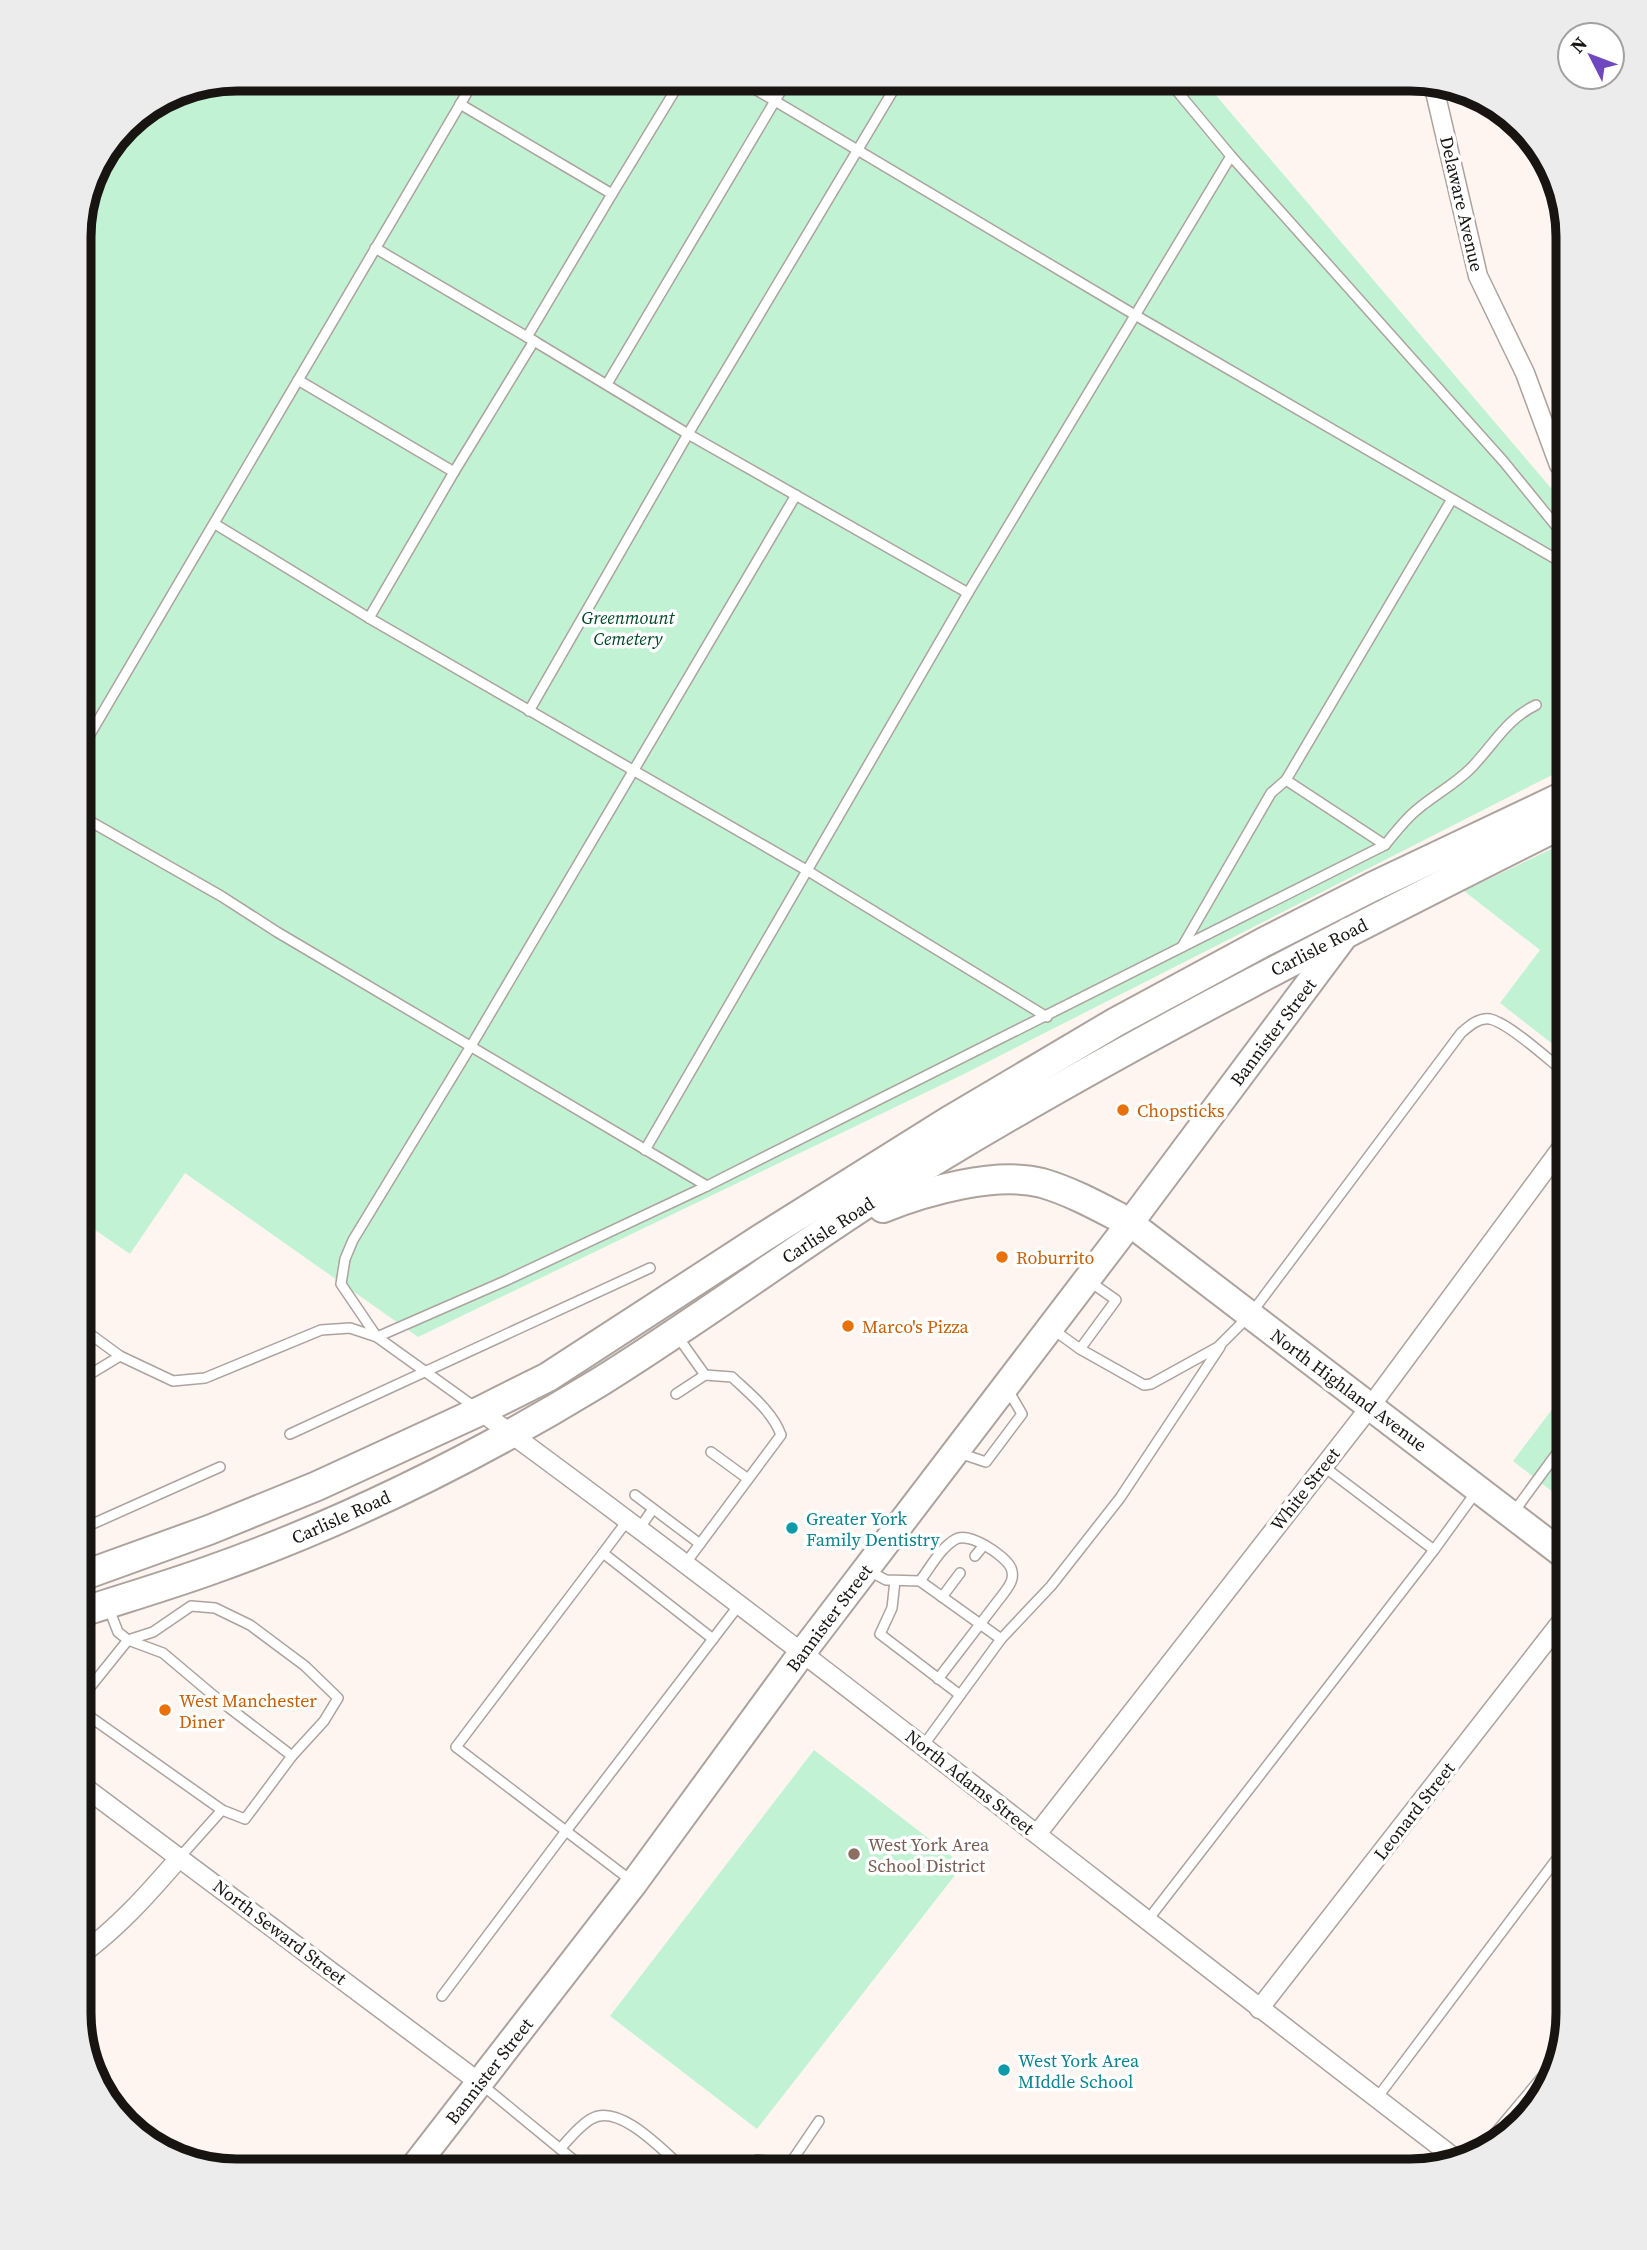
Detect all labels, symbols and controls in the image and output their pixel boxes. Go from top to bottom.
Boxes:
north arrow [1556,21,1626,91]
text: N [1564,31,1593,58]
street label: Delaware Avenue [1434,134,1490,274]
park label: Greenmount Cemetery [581,605,676,651]
street label: Carlisle Road [1266,912,1372,982]
street label: Bannister Street [1224,973,1322,1091]
place label: Chopsticks [1137,1098,1225,1123]
marker: Chopsticks [1115,1102,1131,1118]
street label: Carlisle Road [777,1191,879,1269]
place label: Roburrito [1016,1245,1094,1270]
marker: Roburrito [994,1249,1010,1265]
place label: Marco's Pizza [862,1314,970,1339]
marker: Marco's Pizza [840,1318,856,1334]
street label: North Highland Avenue [1266,1323,1432,1457]
street label: White Street [1265,1442,1345,1536]
street label: Carlisle Road [288,1484,394,1550]
place label: Greater York Family Dentistry [806,1506,940,1552]
marker: Greater York Family Dentistry [784,1520,800,1536]
street label: Bannister Street [780,1559,878,1677]
place label: West Manchester Diner [179,1688,317,1734]
marker: West Manchester Diner [157,1702,173,1718]
street label: North Adams Street [900,1724,1040,1840]
street label: Leonard Street [1368,1757,1460,1865]
place label: West York Area School District [868,1832,990,1878]
marker: West York Area School District [846,1846,862,1862]
street label: North Seward Street [208,1874,352,1990]
street label: Bannister Street [440,2012,539,2129]
place label: West York Area MIddle School [1018,2048,1140,2094]
marker: West York Area MIddle School [996,2062,1012,2078]

